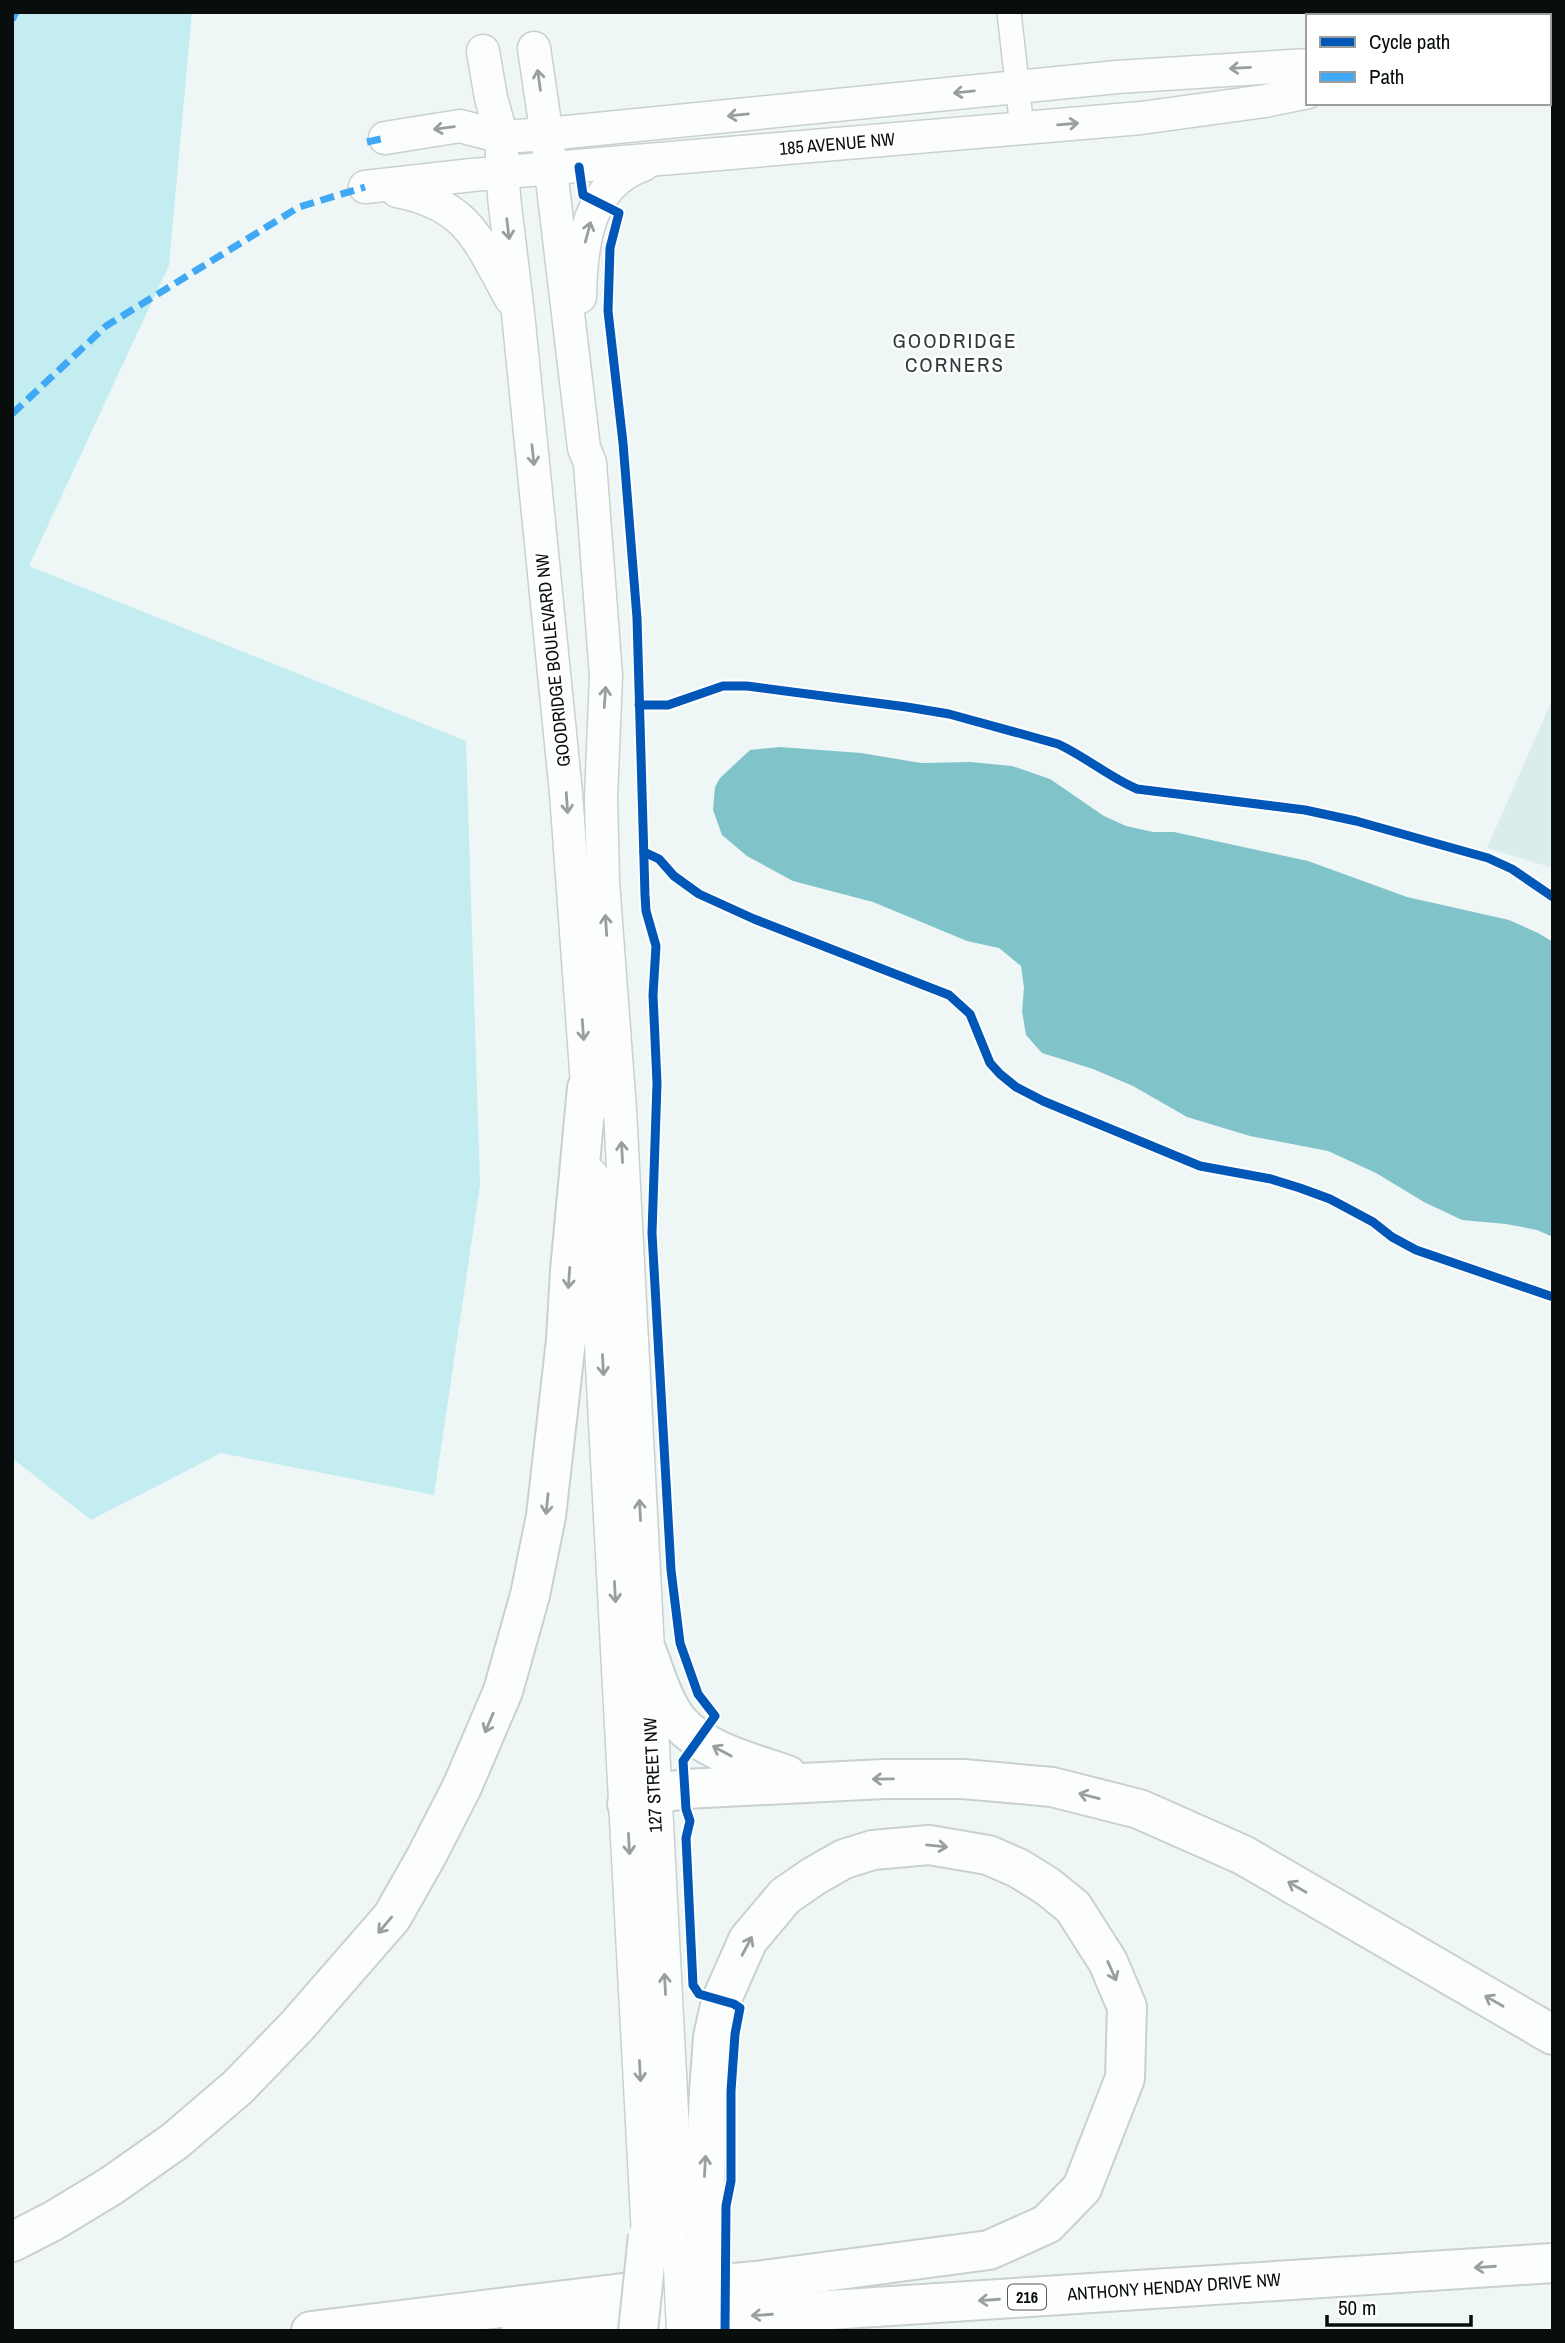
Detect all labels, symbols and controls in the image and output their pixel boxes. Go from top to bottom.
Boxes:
legend [1306,14,1551,105]
text: Cycle path [1369,27,1450,56]
one-way arrow [1228,62,1251,75]
text: Path [1369,62,1404,91]
one-way arrow [532,69,545,92]
one-way arrow [953,86,976,99]
one-way arrow [727,109,750,122]
one-way arrow [1056,117,1079,130]
one-way arrow [433,122,456,135]
street label: 185 AVENUE NW [778,126,896,161]
one-way arrow [501,217,514,240]
one-way arrow [582,221,595,244]
district label: GOODRIDGE CORNERS [892,326,1018,379]
one-way arrow [526,443,539,466]
street label: GOODRIDGE BOULEVARD NW [529,552,576,768]
one-way arrow [599,687,612,709]
one-way arrow [561,792,574,814]
one-way arrow [600,913,613,936]
one-way arrow [577,1019,590,1041]
one-way arrow [615,1141,628,1163]
one-way arrow [563,1266,576,1289]
one-way arrow [597,1353,610,1375]
one-way arrow [541,1492,554,1515]
one-way arrow [633,1499,646,1522]
one-way arrow [609,1580,622,1603]
one-way arrow [482,1712,495,1734]
street label: 127 STREET NW [637,1717,668,1833]
one-way arrow [712,1744,733,1758]
one-way arrow [871,1772,894,1786]
one-way arrow [1079,1789,1101,1802]
one-way arrow [622,1832,635,1855]
one-way arrow [925,1840,948,1853]
one-way arrow [1288,1879,1308,1893]
one-way arrow [377,1916,393,1934]
one-way arrow [740,1936,754,1956]
one-way arrow [1106,1960,1119,1981]
one-way arrow [658,1972,671,1995]
one-way arrow [1484,1994,1504,2008]
one-way arrow [634,2059,647,2082]
one-way arrow [699,2155,712,2178]
one-way arrow [1474,2261,1496,2274]
street label: ANTHONY HENDAY DRIVE NW [1065,2267,1282,2307]
road number: 216 [1008,2284,1046,2310]
scale bar [1327,2284,1470,2328]
one-way arrow [977,2293,1000,2306]
text: 50 m [1338,2293,1376,2322]
one-way arrow [750,2308,773,2321]

